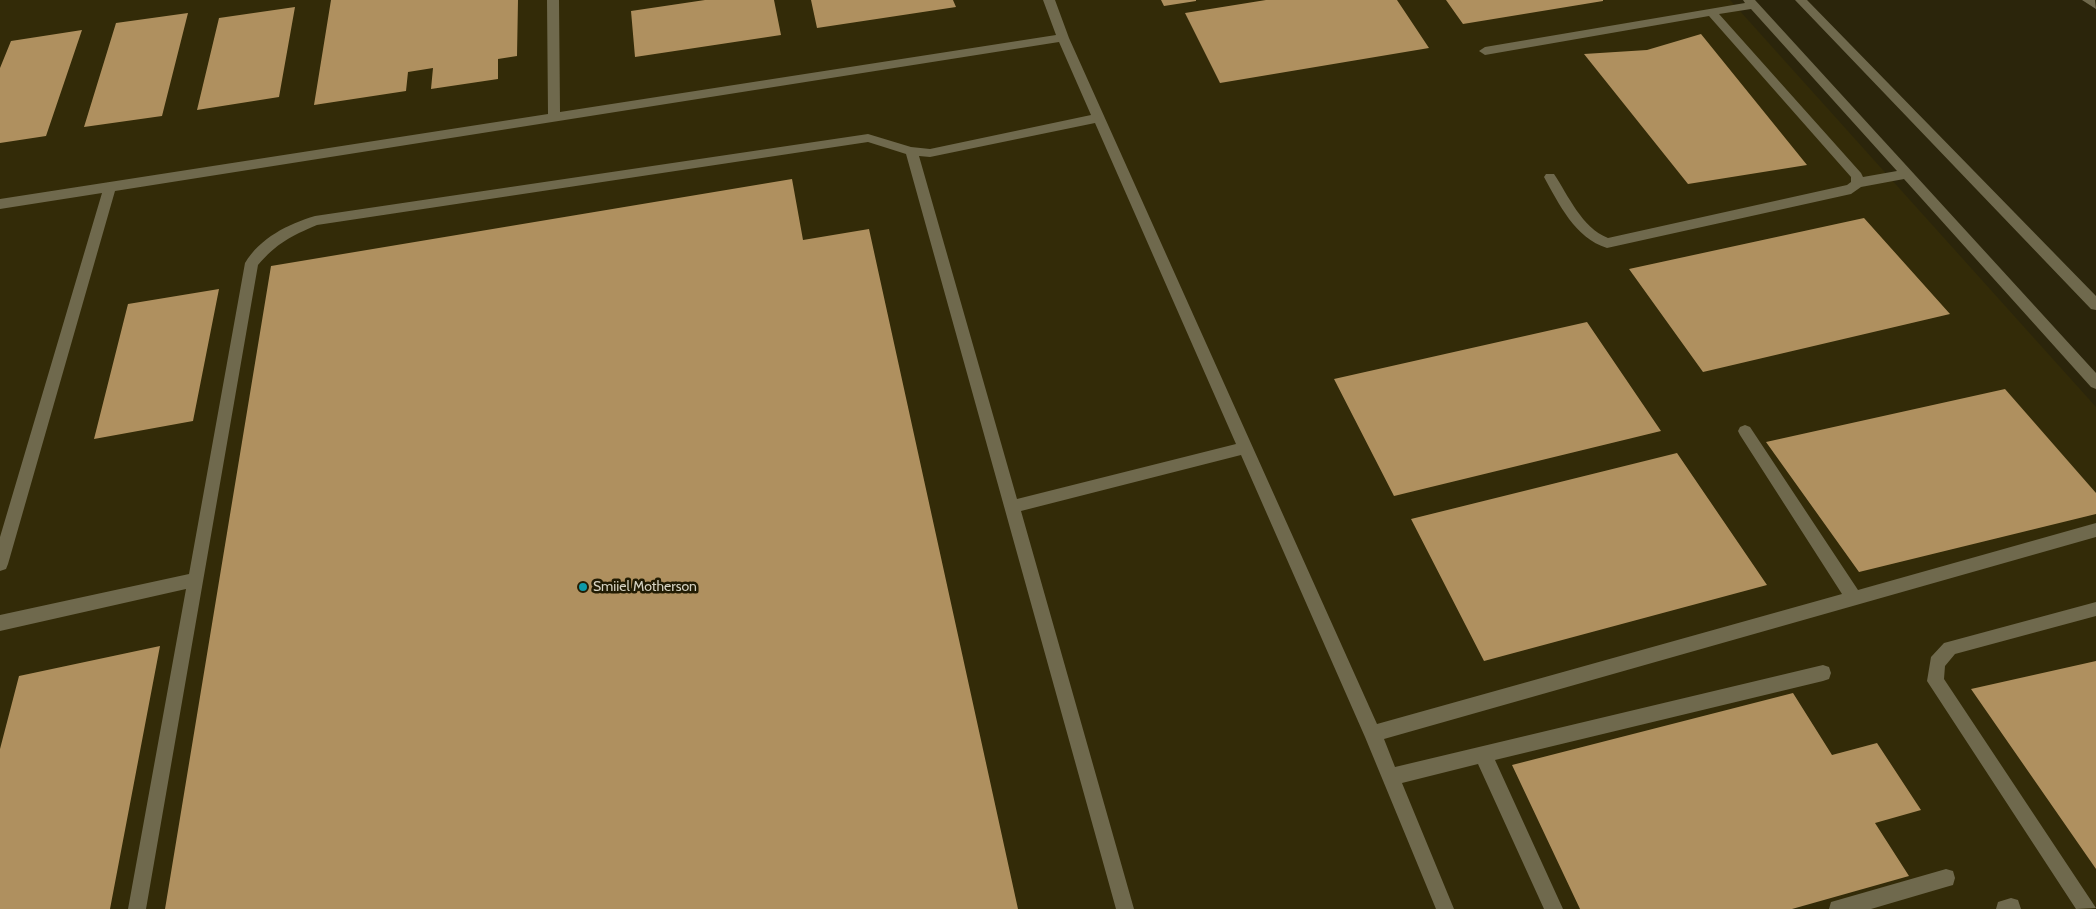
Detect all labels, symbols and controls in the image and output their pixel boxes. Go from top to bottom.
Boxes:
place label: Smiiel Motherson [593,579,697,595]
marker: Smiiel Motherson [577,581,589,593]

